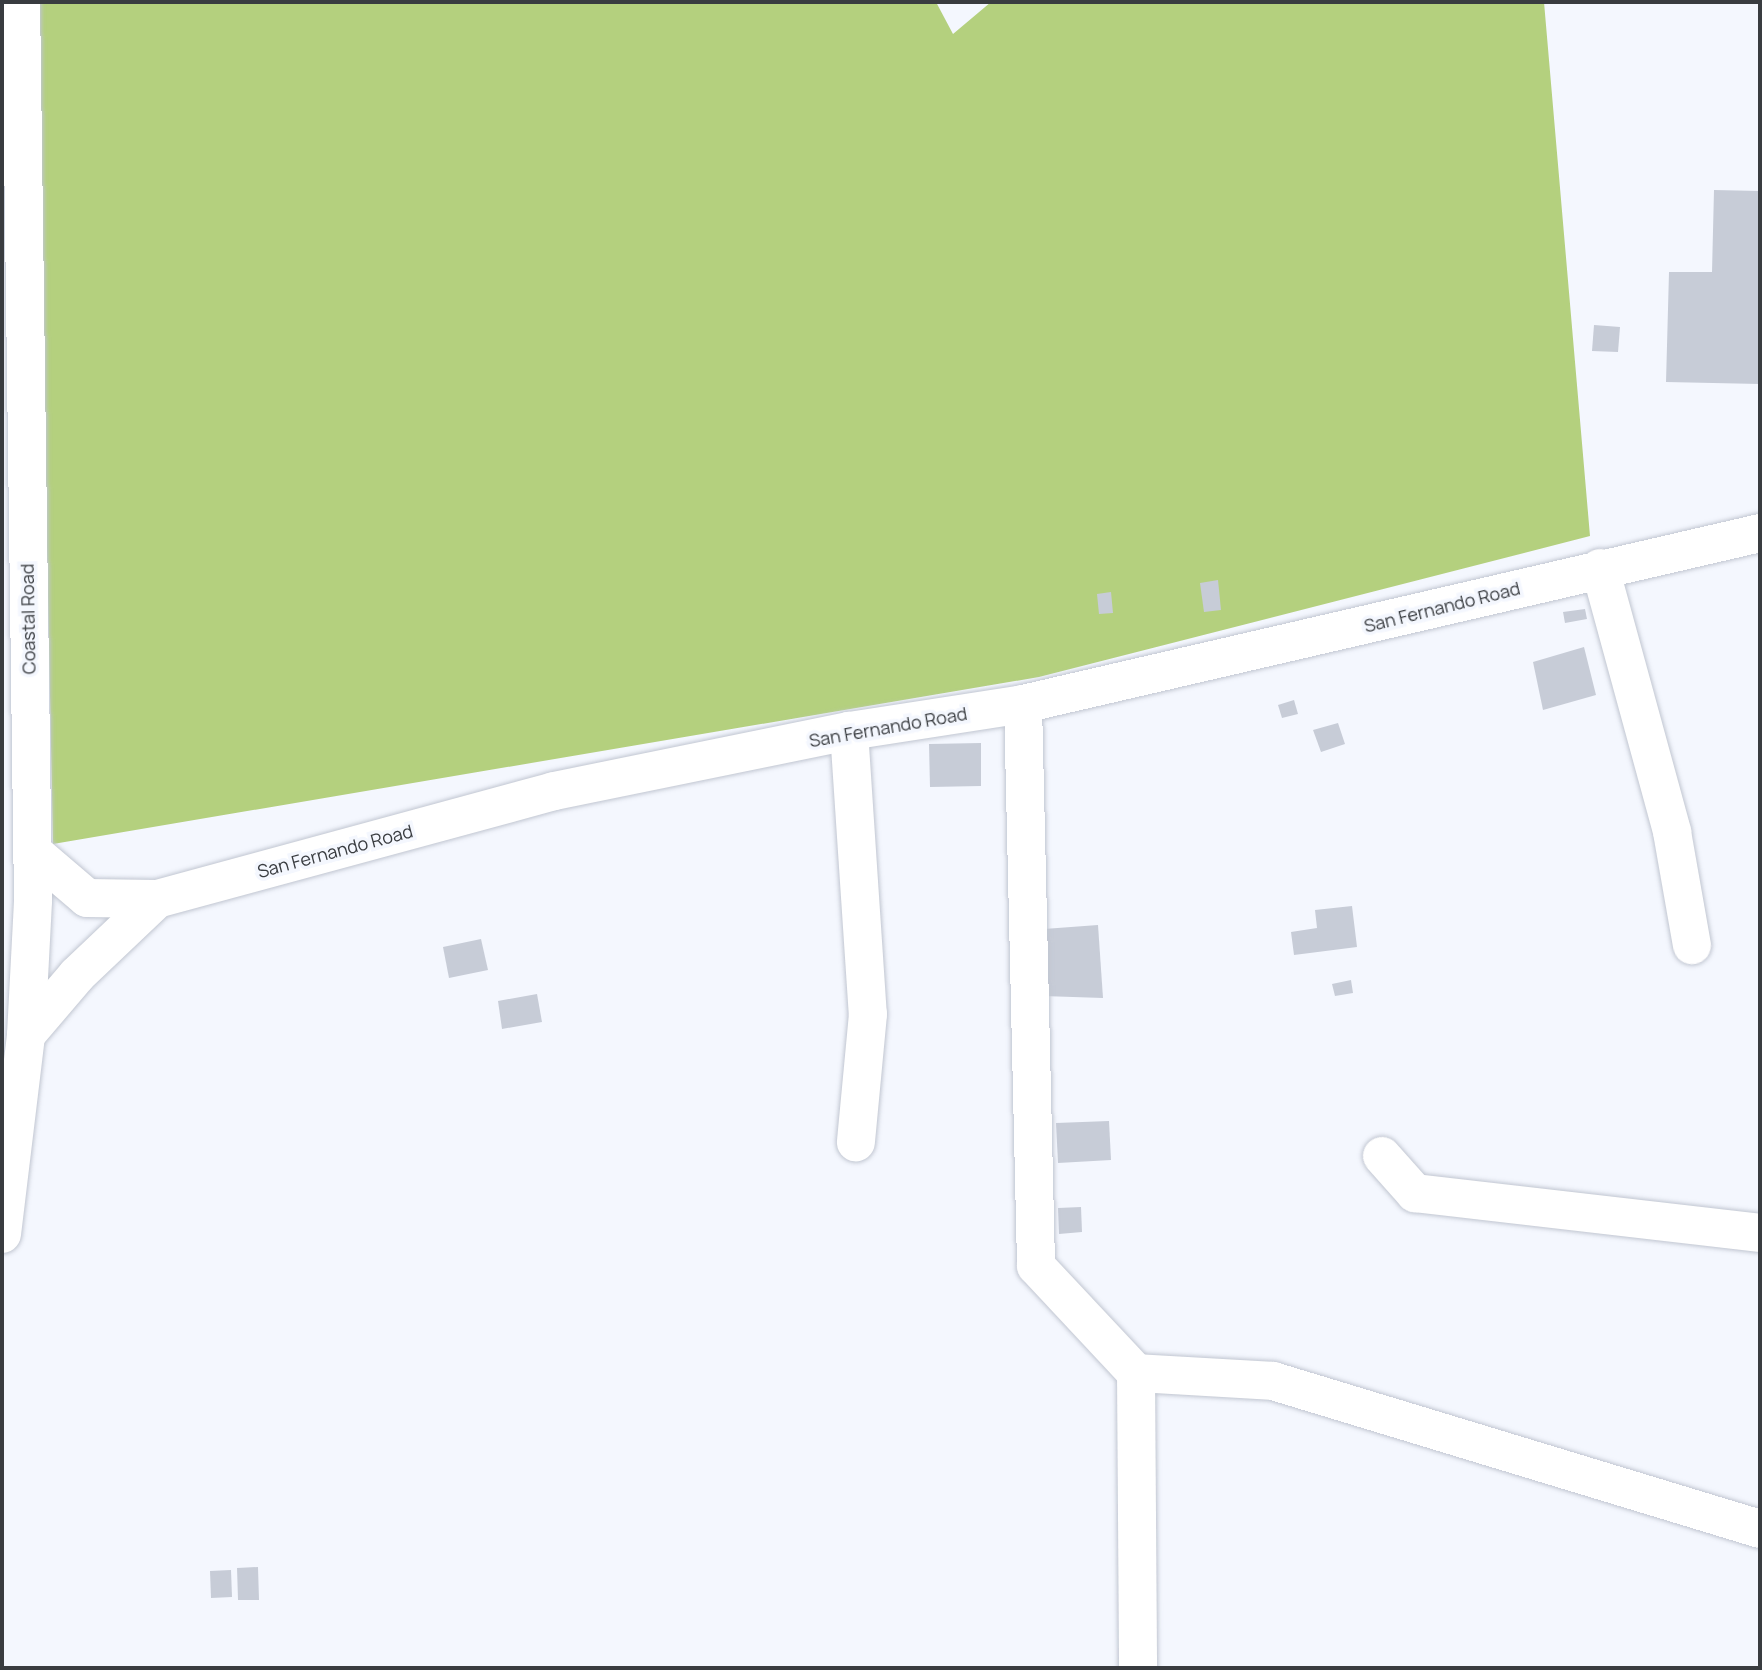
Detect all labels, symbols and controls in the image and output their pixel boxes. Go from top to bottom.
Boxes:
street label: Coastal Road [16,563,40,675]
street label: San Fernando Road [1362,577,1522,637]
street label: San Fernando Road [807,702,969,752]
street label: San Fernando Road [255,820,415,882]

